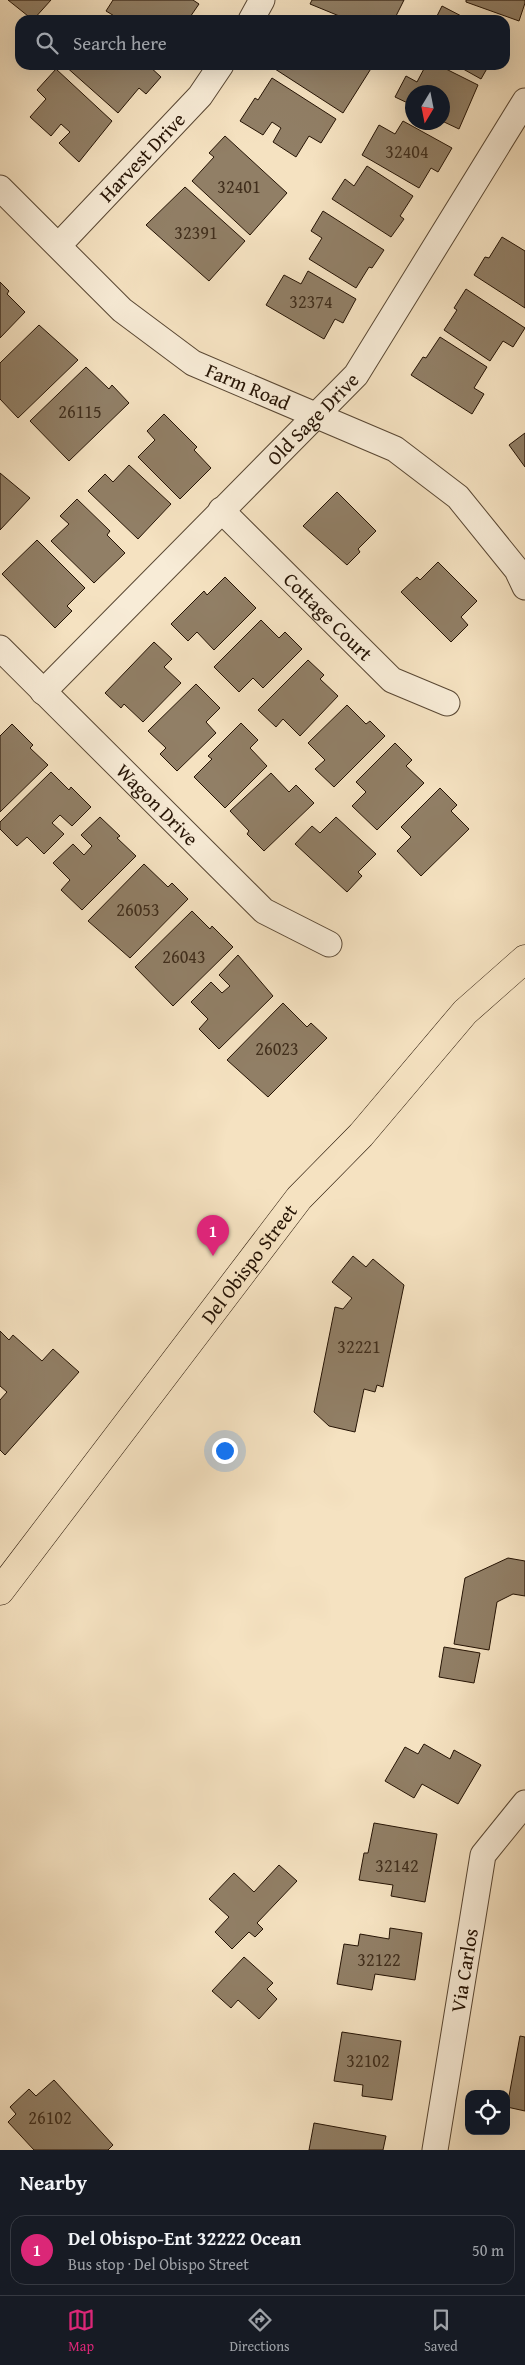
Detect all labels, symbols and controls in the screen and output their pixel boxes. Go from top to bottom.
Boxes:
search box [15,15,510,70]
icon: search [33,29,61,57]
text: Search here [73,29,167,57]
north arrow [405,85,450,130]
street label: Harvest Drive [92,105,192,208]
house number: 32404 [385,138,429,165]
house number: 32401 [217,173,261,200]
house number: 32391 [174,219,218,246]
house number: 32374 [289,288,333,315]
street label: Farm Road [202,355,295,417]
street label: Old Sage Drive [260,365,365,472]
house number: 26115 [58,398,102,425]
street label: Cottage Court [277,565,380,667]
street label: Wagon Drive [110,757,206,852]
house number: 26053 [116,896,160,923]
house number: 26043 [162,943,206,970]
house number: 26023 [255,1035,299,1062]
street label: Del Obispo Street [193,1198,304,1330]
pin: 1 [197,1215,229,1256]
house number: 32221 [337,1333,381,1360]
your location [212,1438,238,1464]
house number: 32142 [375,1852,419,1879]
street label: Via Carlos [443,1926,485,2015]
house number: 32122 [357,1946,401,1973]
house number: 32102 [346,2047,390,2074]
map controls [465,2090,510,2135]
button: locate [465,2090,510,2135]
house number: 26102 [28,2104,72,2131]
text: Nearby [20,2167,87,2198]
text: Del Obispo-Ent 32222 Ocean [68,2224,301,2252]
text: 1 [33,2238,41,2262]
text: 50 m [472,2238,504,2262]
text: Bus stop · Del Obispo Street [68,2252,249,2276]
tab: Map [67,2306,95,2356]
tab: Directions [229,2306,290,2356]
tab: Saved [424,2306,458,2356]

